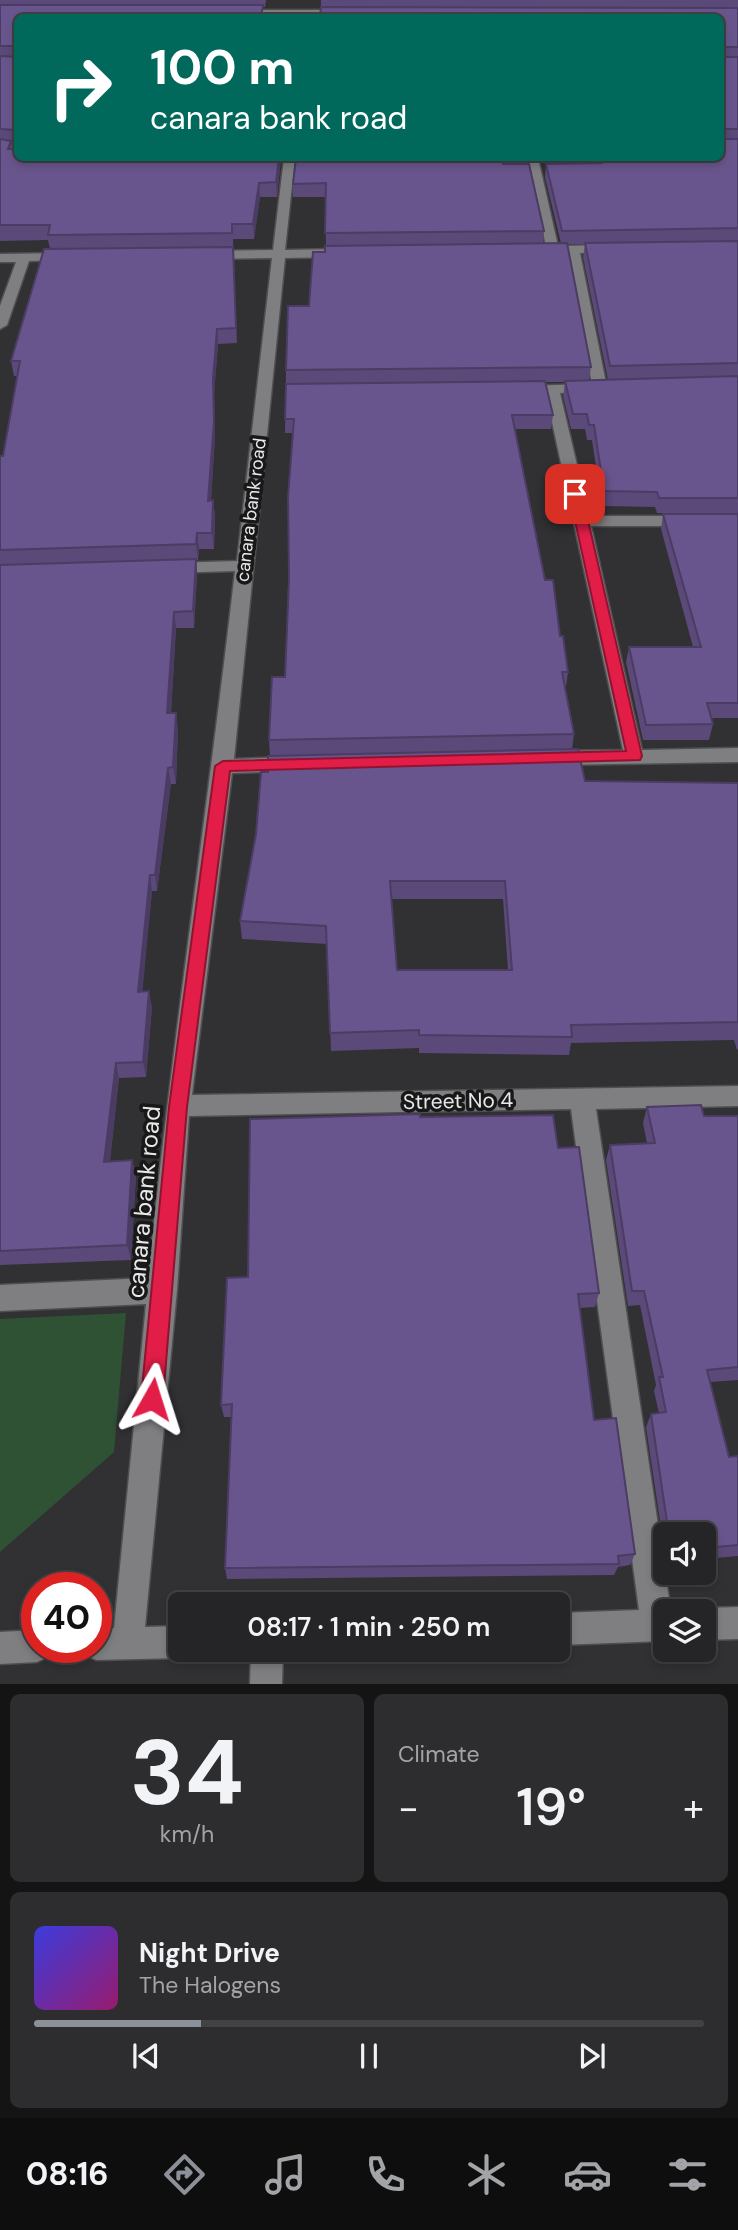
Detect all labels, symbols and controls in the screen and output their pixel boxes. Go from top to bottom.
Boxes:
text: 100 m [150,35,294,99]
icon: right [35,42,126,133]
text: canara bank road [150,97,407,139]
street label: canara bank road [230,437,272,583]
pin [545,464,605,524]
icon: arrive [556,475,594,513]
street label: Street No 4 [403,1086,514,1116]
street label: canara bank road [120,1104,167,1299]
position arrow [115,1362,189,1436]
map controls [653,1522,716,1662]
button: sound [653,1522,716,1585]
speed limit sign: 40 [21,1572,112,1663]
button: layers [653,1599,716,1662]
text: 08:17 · 1 min · 250 m [248,1610,490,1644]
text: 34 [130,1714,244,1832]
text: Climate [398,1739,480,1769]
text: 19° [516,1773,586,1841]
text: − [398,1783,419,1833]
text: + [683,1783,704,1833]
text: km/h [160,1819,214,1849]
text: Night Drive [139,1936,280,1970]
text: The Halogens [139,1970,281,2000]
icon: previous [127,2037,165,2075]
icon: pause [350,2037,388,2075]
icon: next [573,2037,611,2075]
icon: directions [160,2150,209,2199]
icon: music [261,2150,310,2199]
icon: phone [361,2150,410,2199]
icon: climate [462,2150,511,2199]
icon: car [563,2150,612,2199]
icon: filters [663,2150,712,2199]
text: 08:16 [26,2153,109,2195]

